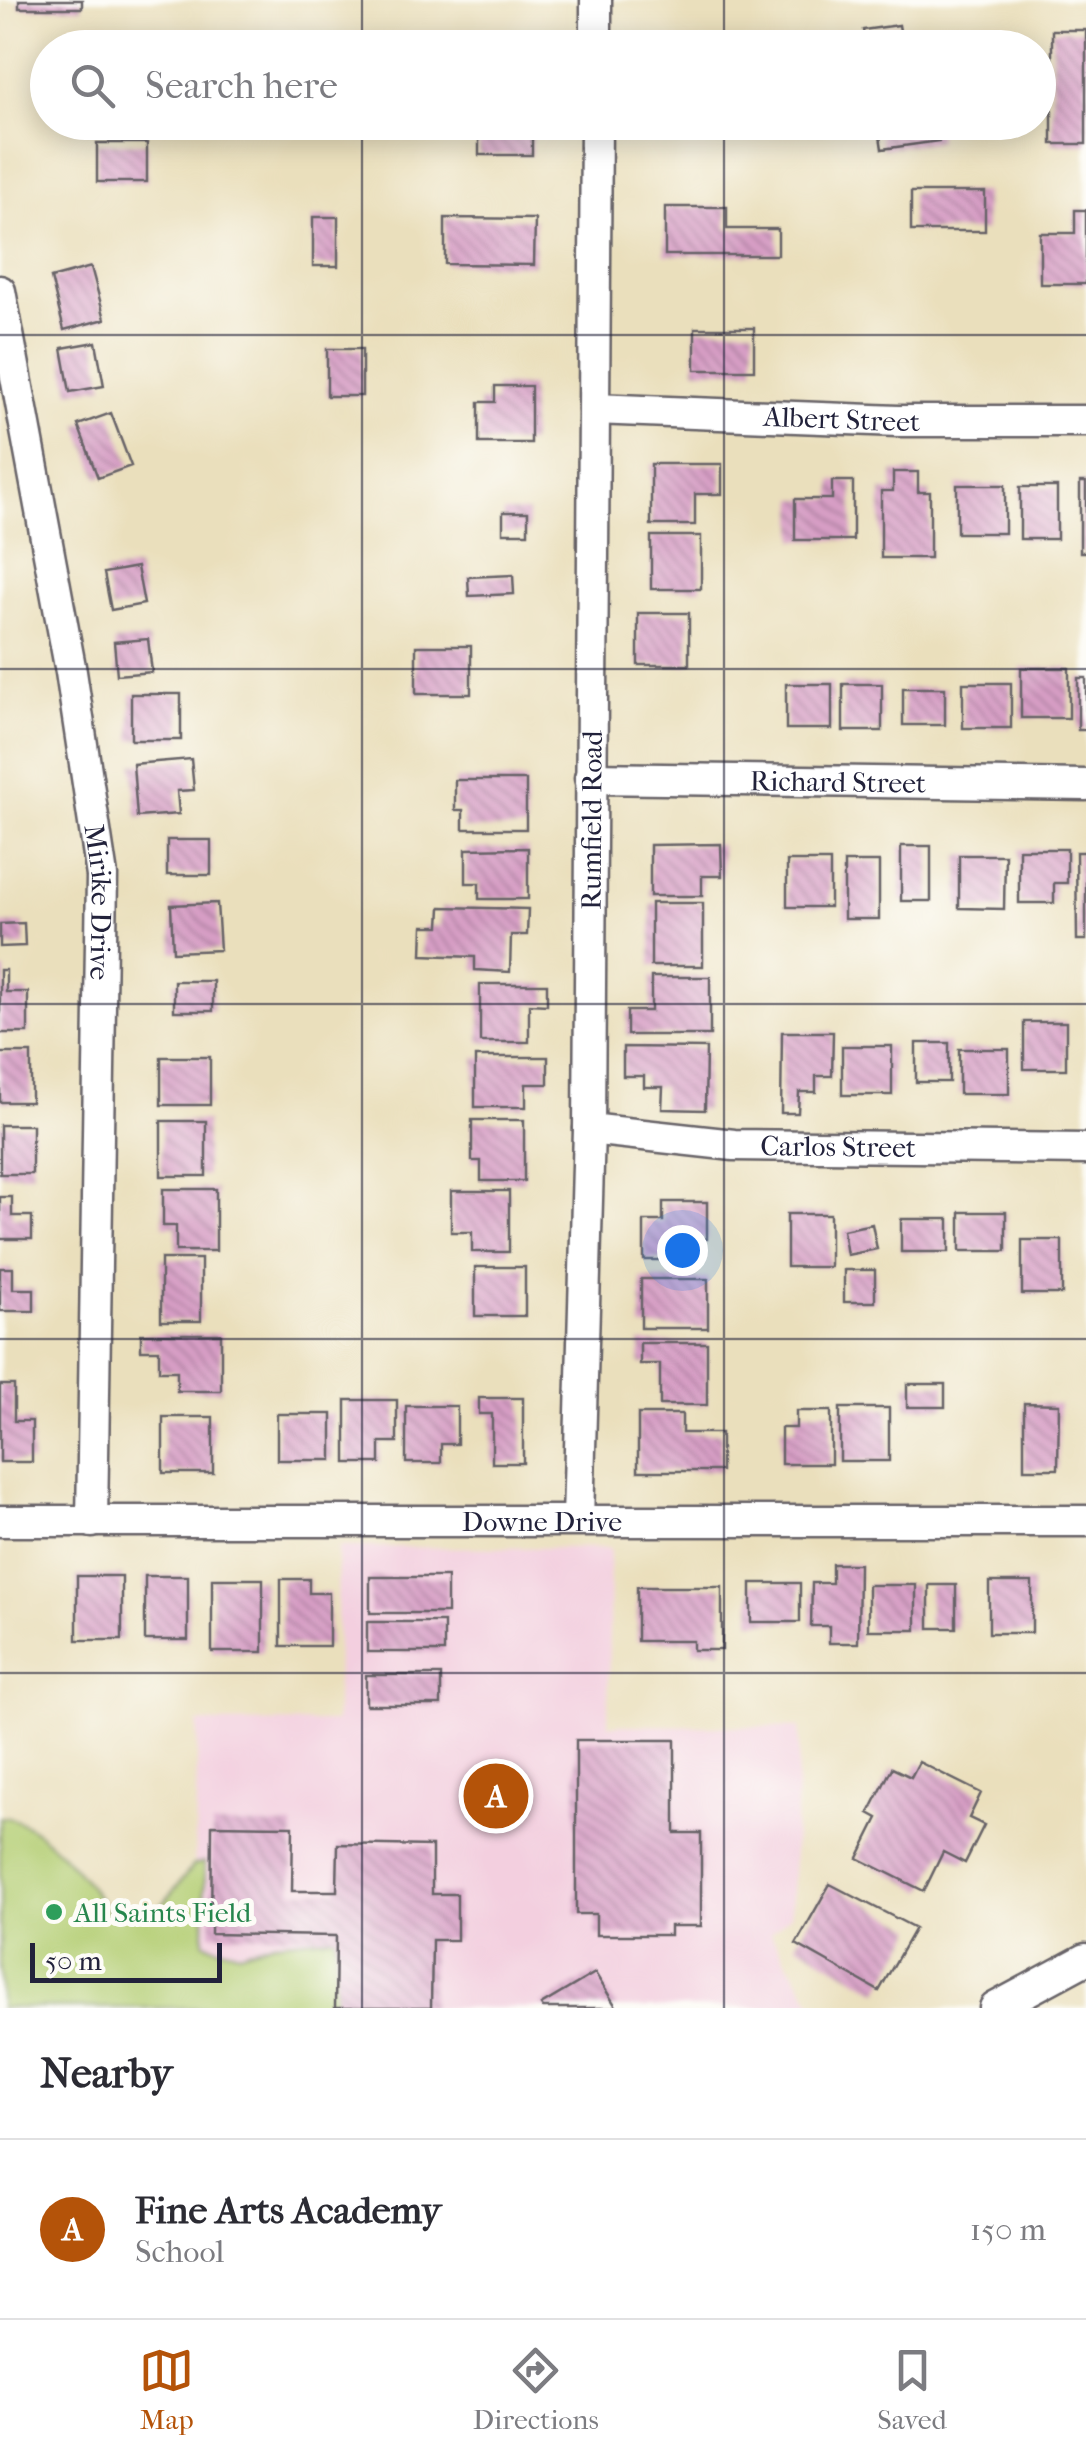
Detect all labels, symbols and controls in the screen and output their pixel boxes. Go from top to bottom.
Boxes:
search box [30,30,1056,140]
icon: search [65,58,120,113]
text: Search here [145,63,338,108]
street label: Albert Street [762,399,920,438]
street label: Rumfield Road [574,730,608,910]
street label: Richard Street [750,764,926,799]
street label: Mirike Drive [78,822,119,981]
street label: Carlos Street [760,1129,916,1164]
your location [657,1225,708,1276]
street label: Downe Drive [462,1505,622,1538]
pin: A [464,1758,528,1834]
place label: All Saints Field [73,1896,252,1929]
marker: All Saints Field [43,1901,65,1923]
scale bar [30,1938,222,1982]
text: 50 m [45,1944,102,1977]
text: Nearby [40,2049,172,2098]
text: Fine Arts Academy [135,2188,441,2233]
text: A [62,2211,83,2248]
text: 150 m [970,2211,1046,2248]
text: School [135,2233,224,2270]
tab: Map [139,2343,194,2436]
tab: Directions [473,2343,599,2436]
tab: Saved [877,2343,947,2436]

